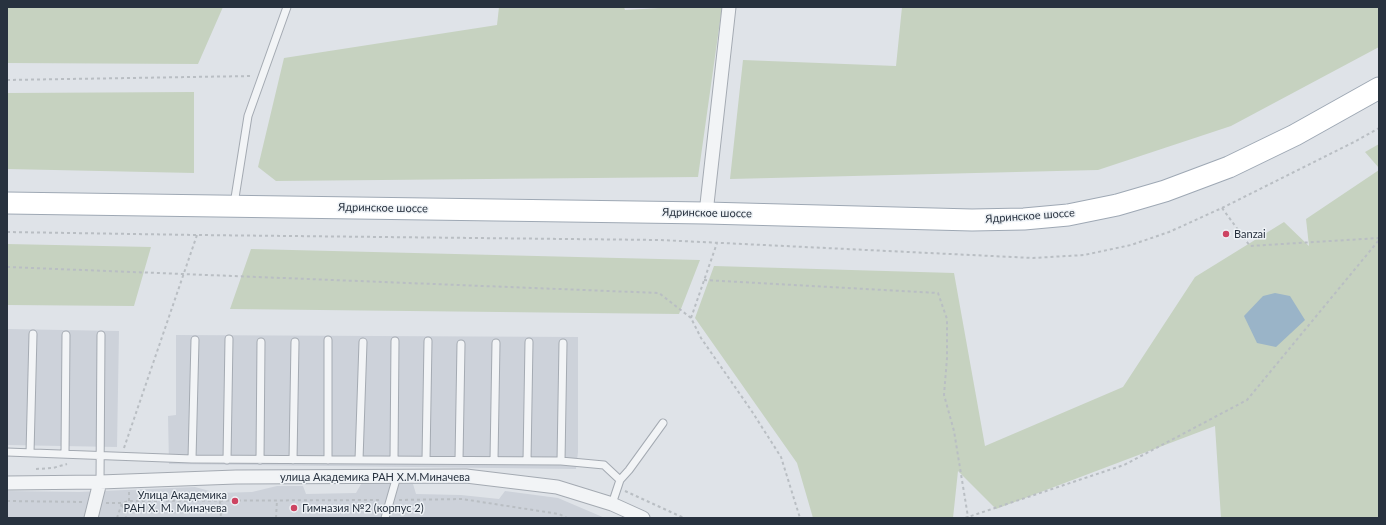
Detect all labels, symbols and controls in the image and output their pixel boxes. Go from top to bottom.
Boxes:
street label: Ядринское шоссе [338,201,428,215]
street label: Ядринское шоссе [662,206,752,220]
street label: Ядринское шоссе [985,206,1075,226]
place label: Banzai [1234,227,1266,241]
marker: Banzai [1221,229,1231,239]
street label: улица Академика РАН Х.М.Миначева [280,470,470,484]
place label: Улица Академика РАН Х. М. Миначева [124,488,227,514]
marker: Улица Академика РАН Х. М. Миначева [230,496,240,506]
place label: Гимназия №2 (корпус 2) [302,501,424,515]
marker: Гимназия №2 (корпус 2) [289,503,299,513]

